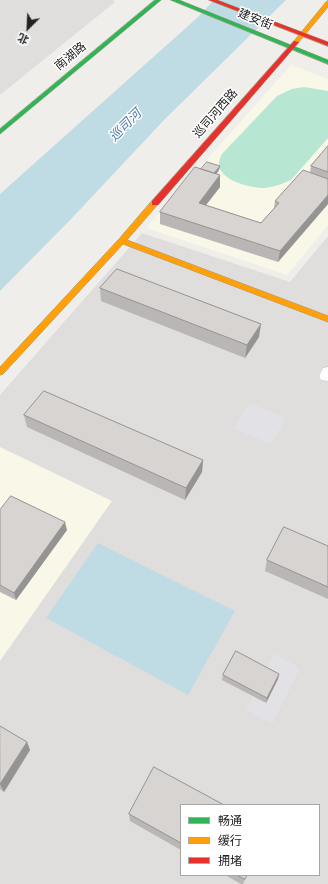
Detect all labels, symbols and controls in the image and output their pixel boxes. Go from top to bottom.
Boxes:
street label: 建安街 [236,7,274,33]
north arrow [8,8,48,48]
text: 北 [15,29,31,49]
street label: 南湖路 [53,40,89,74]
street label: 巡司河西路 [191,87,241,141]
water label: 巡司河 [107,107,145,145]
legend [180,804,320,876]
text: 畅通 [218,812,242,830]
text: 缓行 [218,832,242,850]
text: 拥堵 [218,852,242,870]

